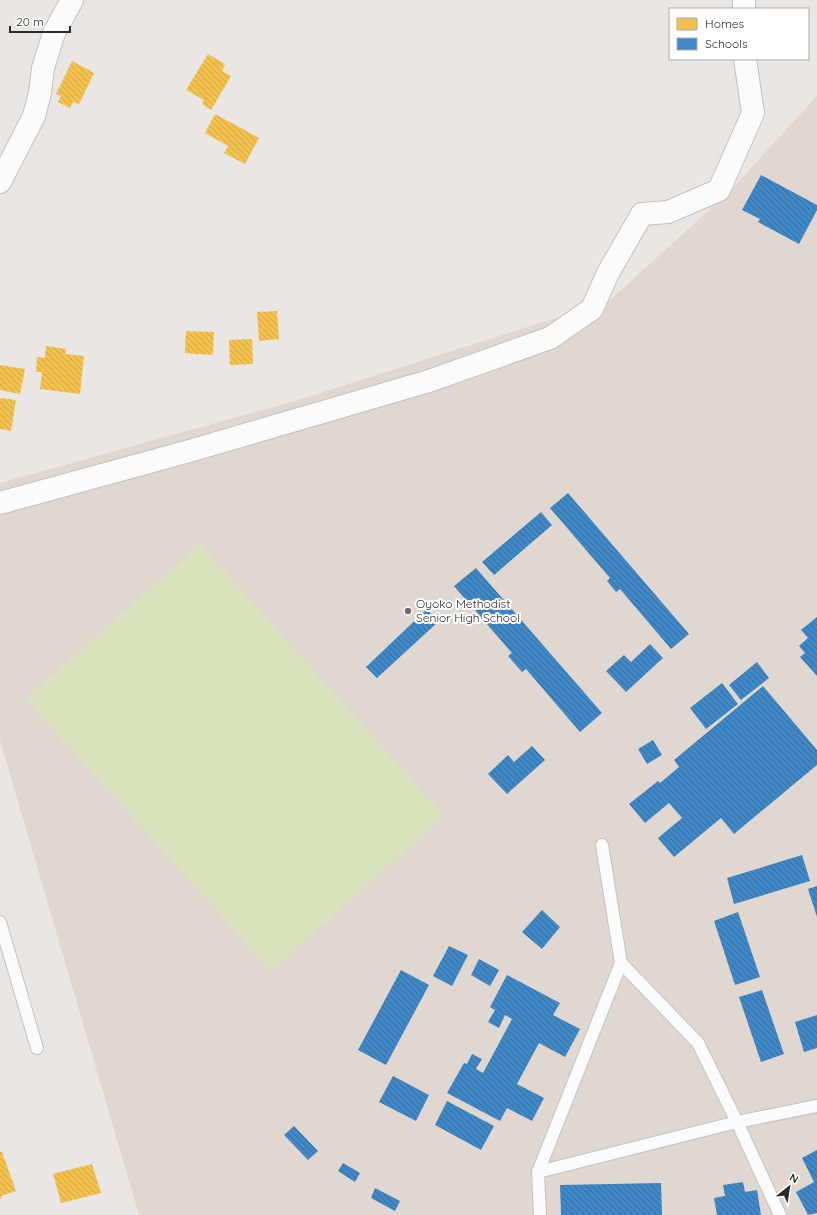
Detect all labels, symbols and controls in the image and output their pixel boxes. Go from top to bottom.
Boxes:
scale bar [10,8,70,34]
legend [669,8,809,60]
text: 20 m [16,14,44,29]
text: Homes [705,16,745,31]
text: Schools [705,36,748,51]
place label: Oyoko Methodist Senior High School [416,596,520,625]
marker: Oyoko Methodist Senior High School [403,606,413,616]
north arrow [769,1167,809,1207]
text: N [787,1170,801,1186]

